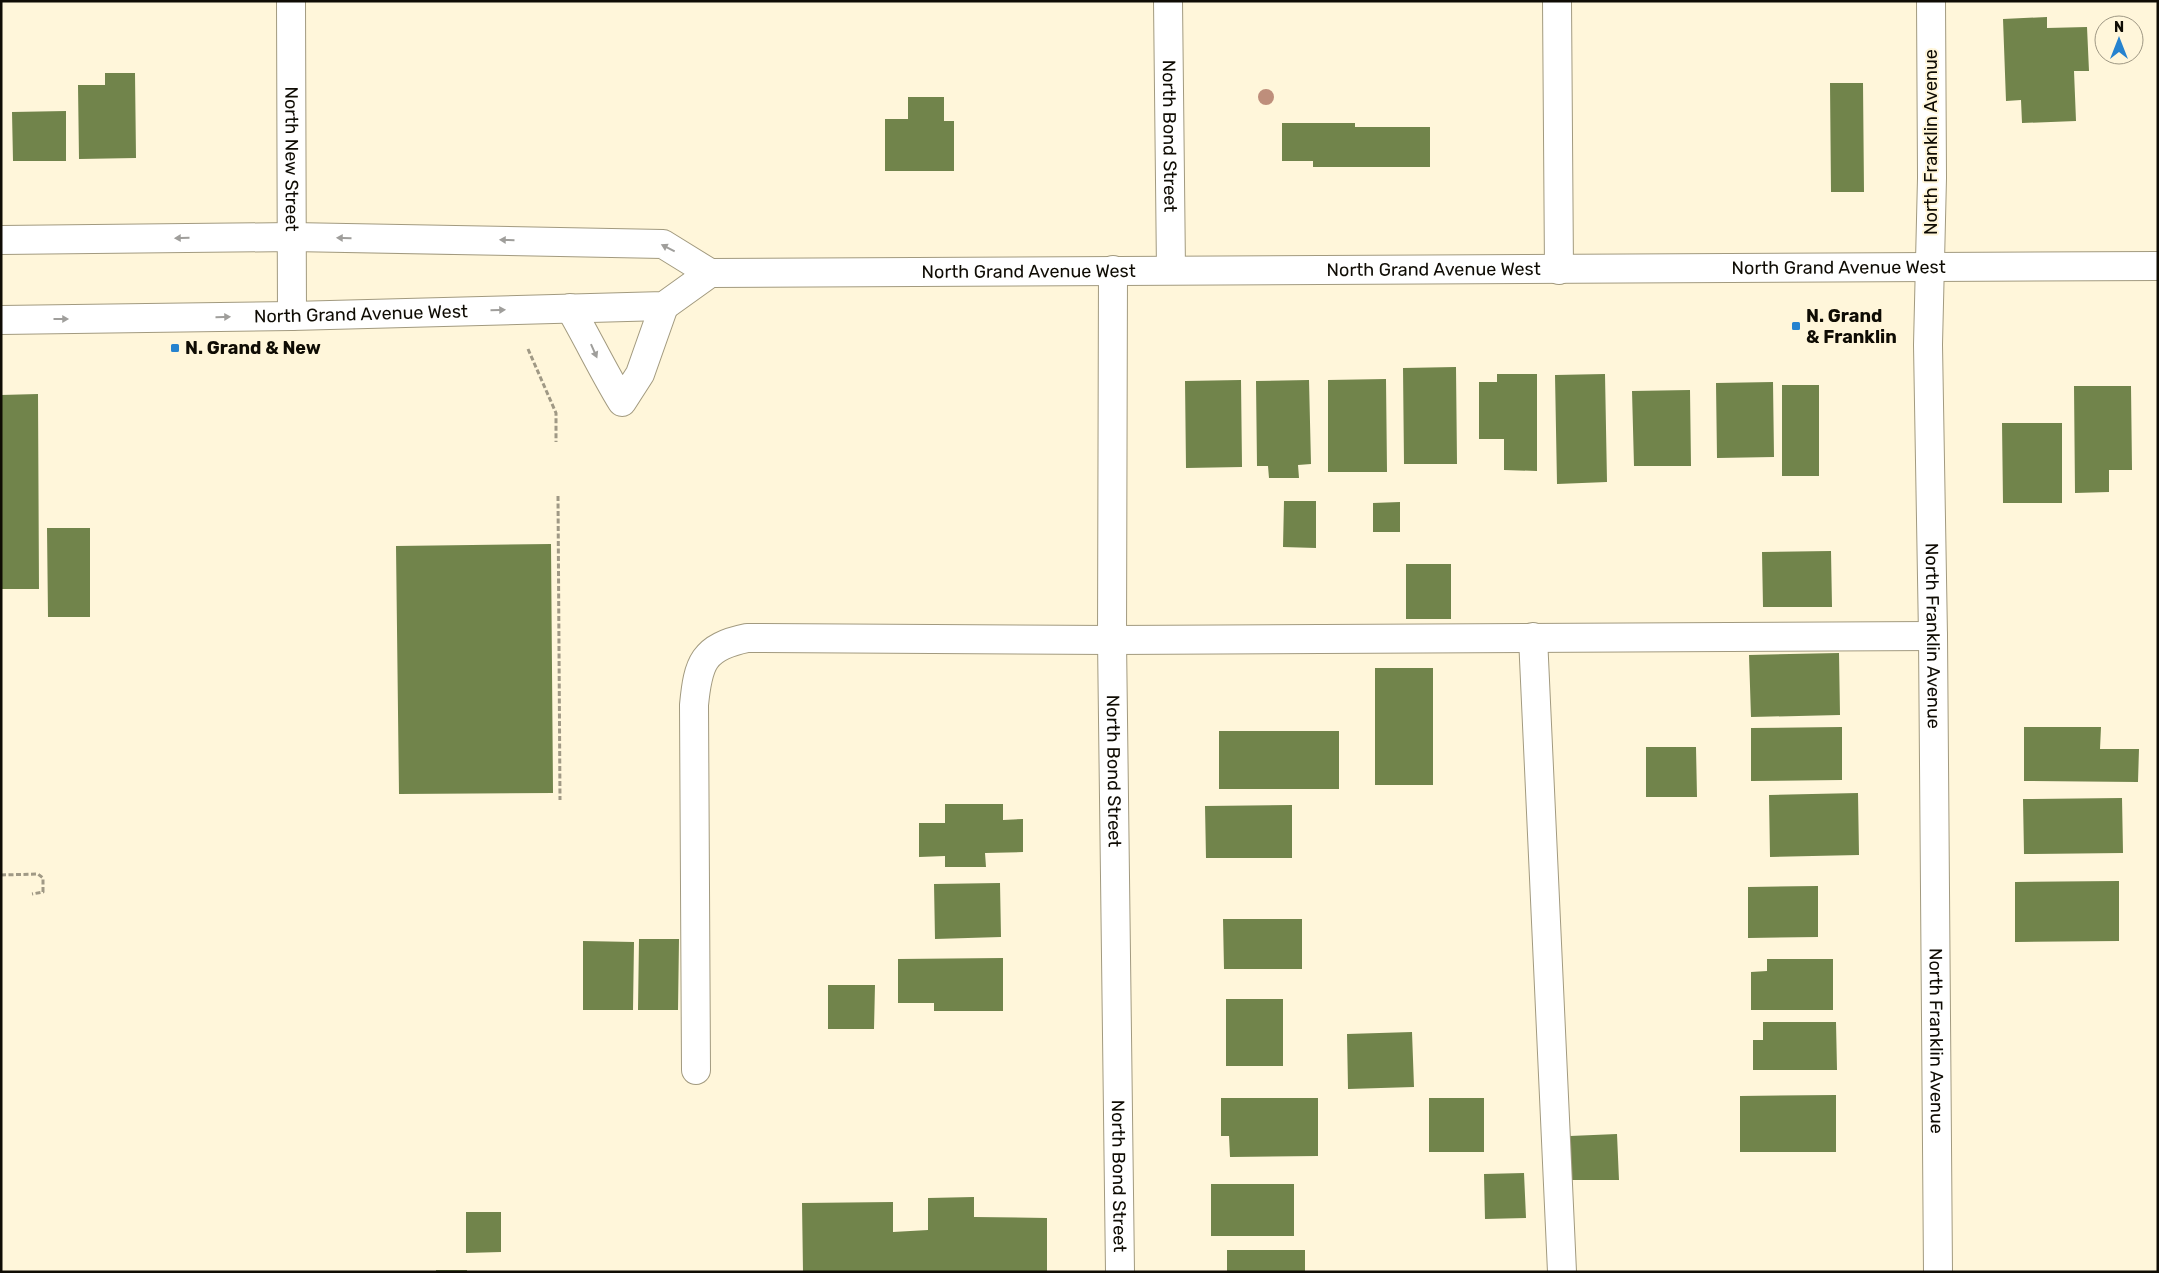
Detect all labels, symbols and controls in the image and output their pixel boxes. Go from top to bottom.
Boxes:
north arrow [2094,15,2144,65]
text: N [2114,19,2124,36]
street label: North Franklin Avenue [1920,49,1942,235]
street label: North Bond Street [1158,60,1181,212]
street label: North New Street [280,86,303,232]
one-way arrow [336,234,352,242]
one-way arrow [174,235,190,243]
one-way arrow [499,236,515,244]
one-way arrow [661,244,675,252]
street label: North Grand Avenue West [1732,256,1946,279]
street label: North Grand Avenue West [1327,258,1541,281]
street label: North Grand Avenue West [922,260,1136,283]
street label: North Grand Avenue West [254,300,468,328]
place label: N. Grand & Franklin [1806,305,1897,348]
one-way arrow [490,306,506,314]
one-way arrow [216,313,232,321]
one-way arrow [53,315,69,323]
marker: N. Grand & Franklin [1790,320,1802,332]
place label: N. Grand & New [185,337,321,359]
marker: N. Grand & New [169,342,181,354]
one-way arrow [590,344,598,358]
street label: North Franklin Avenue [1920,543,1945,729]
street label: North Bond Street [1102,695,1126,847]
street label: North Franklin Avenue [1924,948,1948,1134]
street label: North Bond Street [1107,1099,1131,1252]

